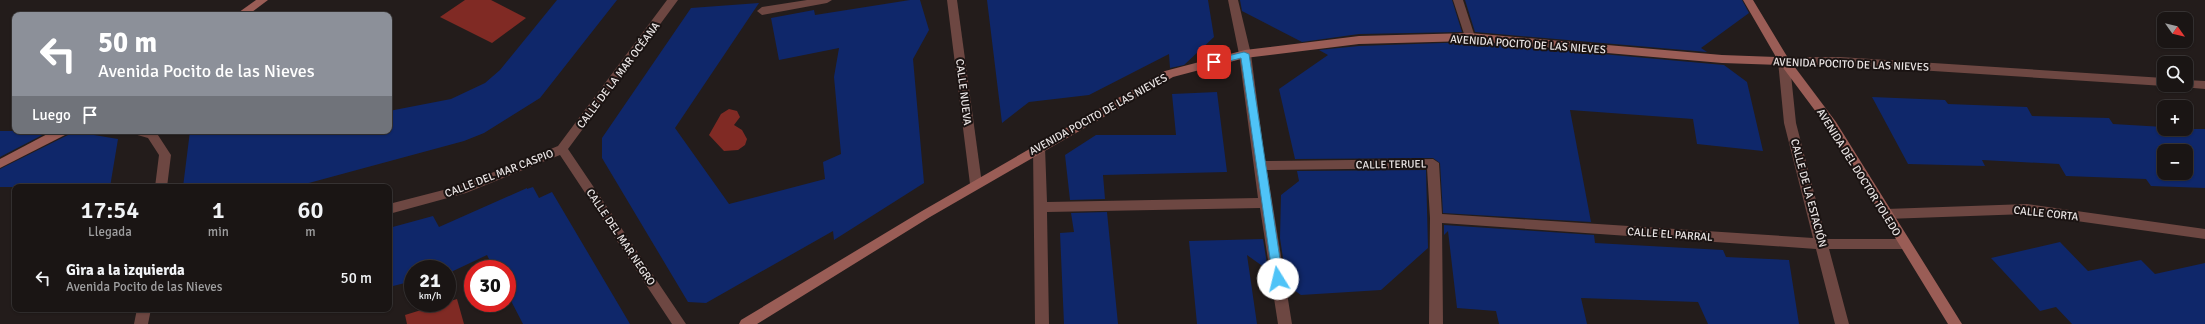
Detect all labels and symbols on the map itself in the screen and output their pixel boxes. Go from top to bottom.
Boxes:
north arrow [2157,12,2193,48]
street label: CALLE DE LA MAR OCÉANA [573,19,663,131]
street label: AVENIDA POCITO DE LAS NIEVES [1450,33,1606,56]
pin [1197,45,1231,79]
street label: AVENIDA POCITO DE LAS NIEVES [1773,55,1929,74]
street label: CALLE NUEVA [953,58,974,126]
street label: AVENIDA POCITO DE LAS NIEVES [1027,71,1170,158]
street label: AVENIDA DEL DOCTOR TOLEDO [1814,106,1903,238]
street label: CALLE DE LA ESTACIÓN [1788,137,1830,249]
street label: CALLE DEL MAR CASPIO [443,147,555,200]
street label: CALLE TERUEL [1356,157,1427,172]
street label: CALLE DEL MAR NEGRO [583,187,658,288]
street label: CALLE CORTA [2013,204,2079,223]
street label: CALLE EL PARRAL [1627,225,1713,244]
position arrow [1257,258,1299,300]
speed limit sign: 30 [464,260,516,312]

